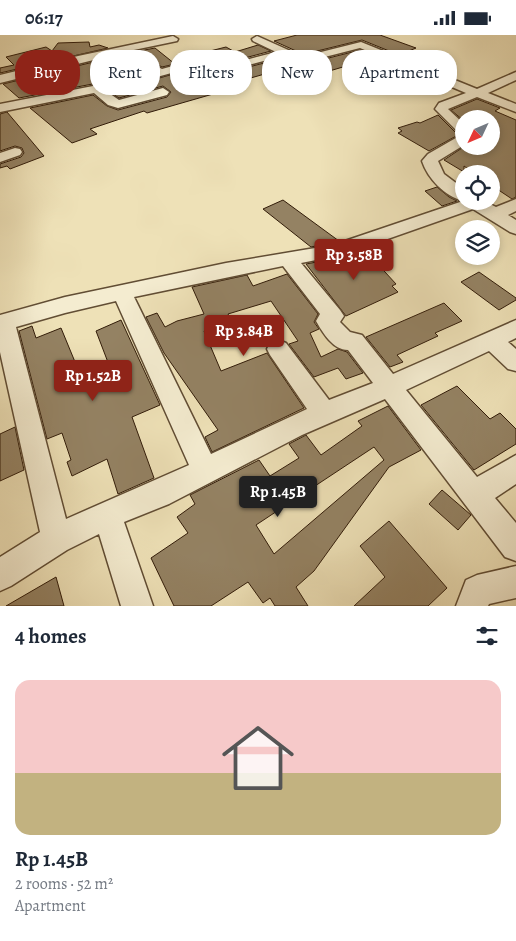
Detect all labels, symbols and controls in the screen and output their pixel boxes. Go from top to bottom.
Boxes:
text: 06:17 [25,5,63,31]
chip: Buy [15,50,80,95]
chip: Rent [90,50,160,95]
chip: Filters [170,50,252,95]
chip: New [262,50,332,95]
chip: Apartment [342,50,457,95]
north arrow [455,110,500,155]
map controls [455,110,500,265]
button: locate [455,165,500,210]
button: layers [455,220,500,265]
pin: Rp 3.58B [302,239,406,281]
text: Rp 3.58B [325,244,383,266]
pin: Rp 3.84B [192,315,296,357]
text: Rp 3.84B [215,320,273,342]
pin: Rp 1.52B [41,359,145,402]
text: Rp 1.52B [65,365,121,387]
pin: Rp 1.45B [226,475,330,518]
text: Rp 1.45B [250,481,306,503]
text: 4 homes [15,622,87,650]
icon: filters [473,622,501,650]
icon: home [213,713,303,803]
text: Rp 1.45B [15,845,88,873]
text: 2 rooms · 52 m² [15,873,113,895]
text: Apartment [15,895,86,917]

